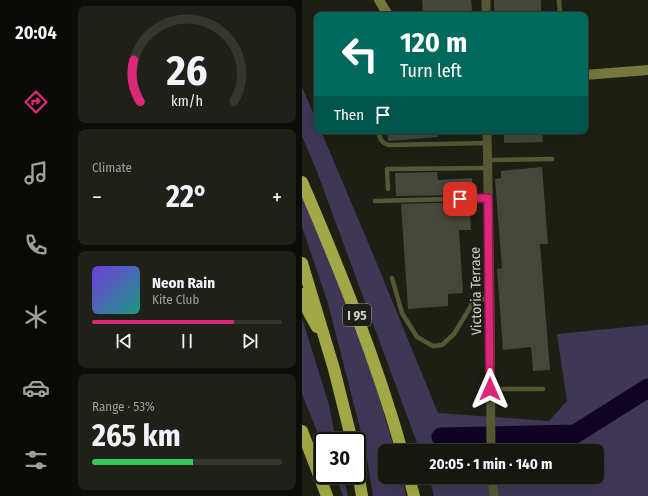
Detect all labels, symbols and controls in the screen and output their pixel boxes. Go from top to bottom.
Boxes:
text: 20:04 [15,22,57,44]
text: 120 m [400,26,467,59]
icon: left [334,28,386,80]
text: 26 [165,46,208,96]
text: Turn left [400,60,462,82]
icon: directions [22,88,50,116]
text: km/h [171,93,203,110]
icon: arrive [372,104,394,126]
text: Then [334,106,364,124]
icon: music [22,159,50,187]
text: Climate [92,160,132,175]
text: 22° [166,179,208,215]
pin [443,182,477,216]
text: − [92,184,102,211]
text: + [272,184,282,211]
icon: arrive [449,188,471,210]
icon: phone [22,231,50,259]
street label: Victoria Terrace [467,247,485,335]
text: Neon Rain [152,274,215,292]
text: Kite Club [152,292,199,307]
icon: climate [22,303,50,331]
road number: I 95 [343,304,371,326]
icon: previous [113,330,135,352]
icon: pause [176,330,198,352]
icon: next [239,330,261,352]
position arrow [469,368,511,410]
icon: car [22,374,50,402]
text: Range · 53% [92,399,155,414]
text: 265 km [92,418,181,454]
speed limit sign: 30 [314,432,366,484]
icon: filters [22,446,50,474]
text: 20:05 · 1 min · 140 m [430,455,552,473]

